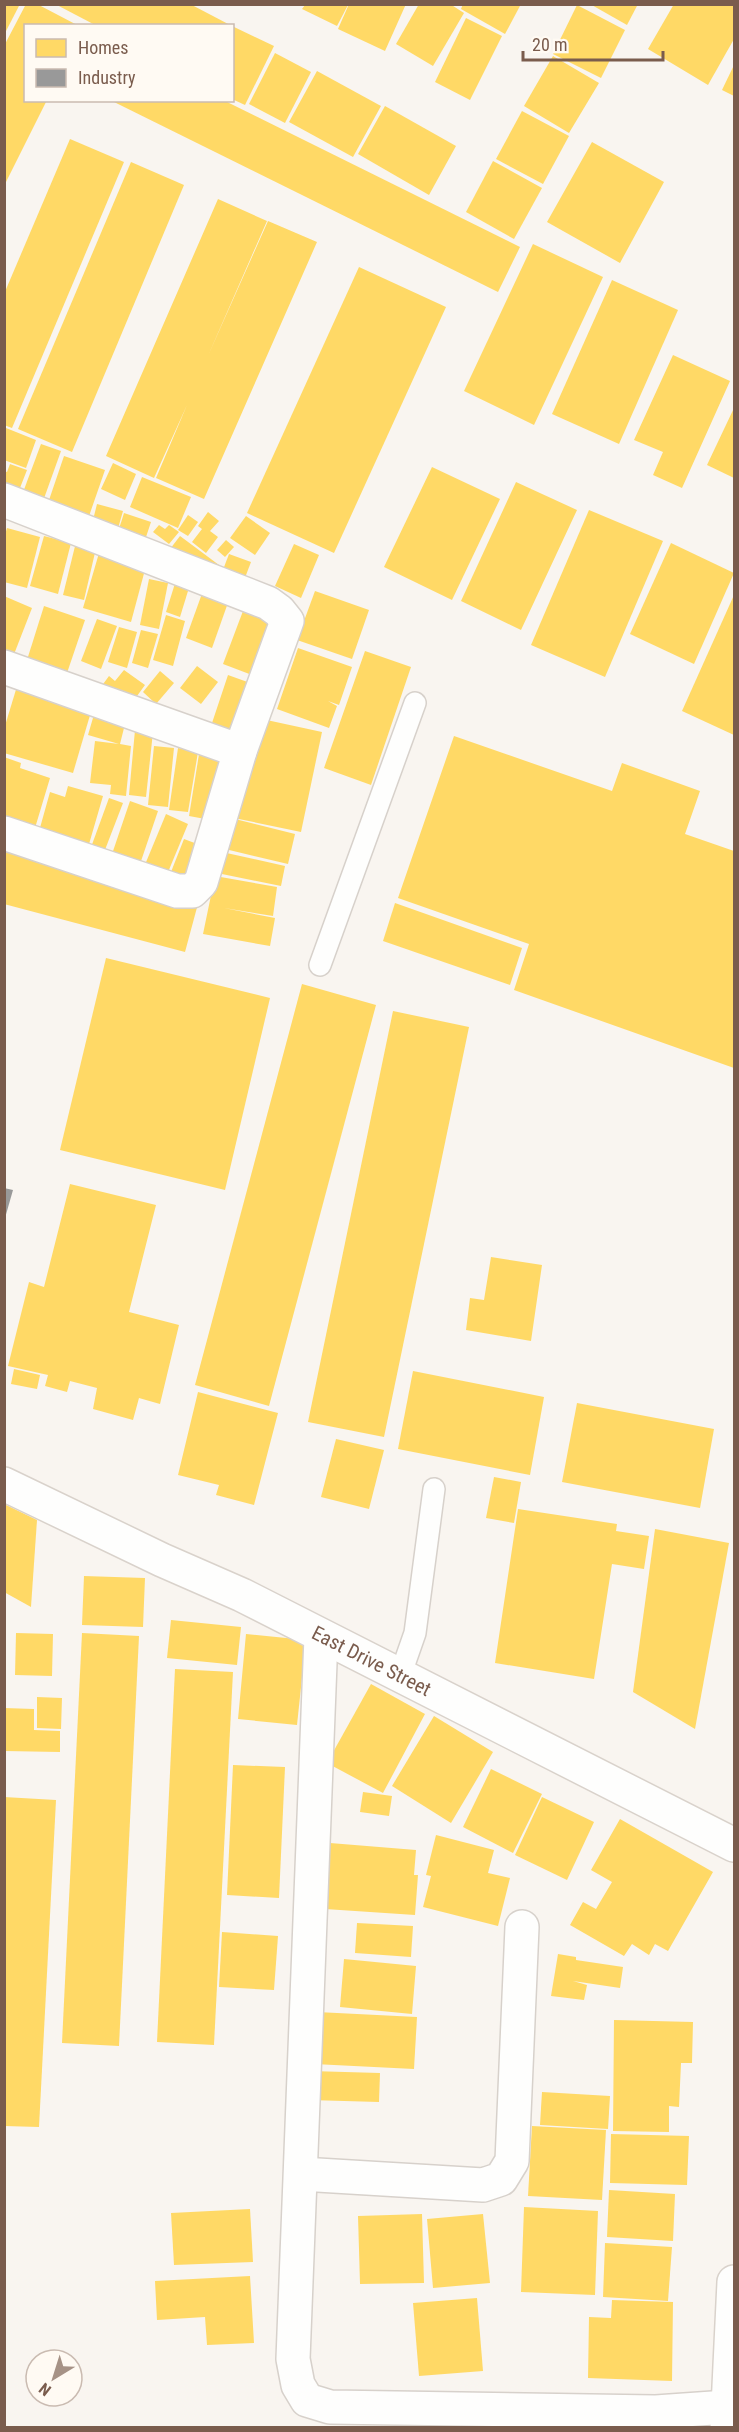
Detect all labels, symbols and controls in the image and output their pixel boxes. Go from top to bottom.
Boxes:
legend [24,24,234,102]
scale bar [523,24,662,62]
text: 20 m [532,34,567,55]
text: Homes [78,37,128,58]
text: Industry [78,67,136,88]
street label: East Drive Street [308,1621,435,1701]
north arrow [24,2348,84,2408]
text: N [35,2379,55,2400]

